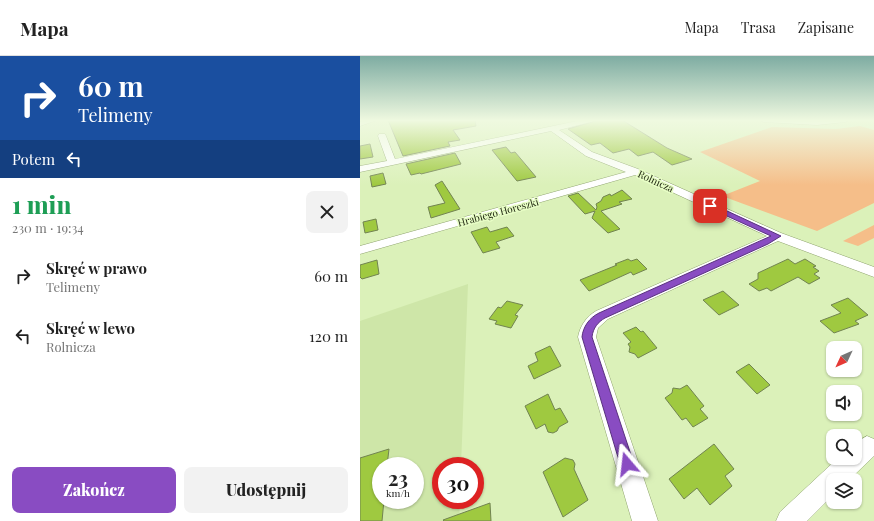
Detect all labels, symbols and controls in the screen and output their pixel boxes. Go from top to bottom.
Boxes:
text: Mapa [20,15,69,41]
text: Mapa [684,18,719,37]
text: Trasa [741,18,776,37]
text: Zapisane [798,18,854,37]
text: 60 m [78,67,144,104]
icon: right [12,72,64,124]
text: Telimeny [78,103,153,127]
icon: left [63,148,85,170]
text: Potem [12,149,55,169]
street label: Rolnicza [636,167,676,195]
text: 1 min [12,188,71,220]
pin [693,189,727,223]
button: close [306,191,348,233]
street label: Hrabiego Horeszki [456,194,540,230]
icon: arrive [699,195,721,217]
text: 230 m · 19:34 [12,219,84,236]
text: Skręć w prawo [46,258,147,278]
icon: right [12,265,34,287]
text: 60 m [314,266,348,286]
text: Telimeny [46,278,100,295]
text: Skręć w lewo [46,318,135,338]
icon: left [12,325,34,347]
text: 120 m [309,326,348,346]
text: Rolnicza [46,338,96,355]
north arrow [826,341,862,377]
map controls [826,341,862,509]
button: sound [826,385,862,421]
button: search [826,429,862,465]
position arrow [606,443,648,485]
speed limit sign: 30 [432,457,484,509]
text: 23 [388,464,408,491]
button: Zakończ [12,467,176,513]
button: Udostępnij [184,467,348,513]
button: layers [826,473,862,509]
text: km/h [386,486,410,500]

